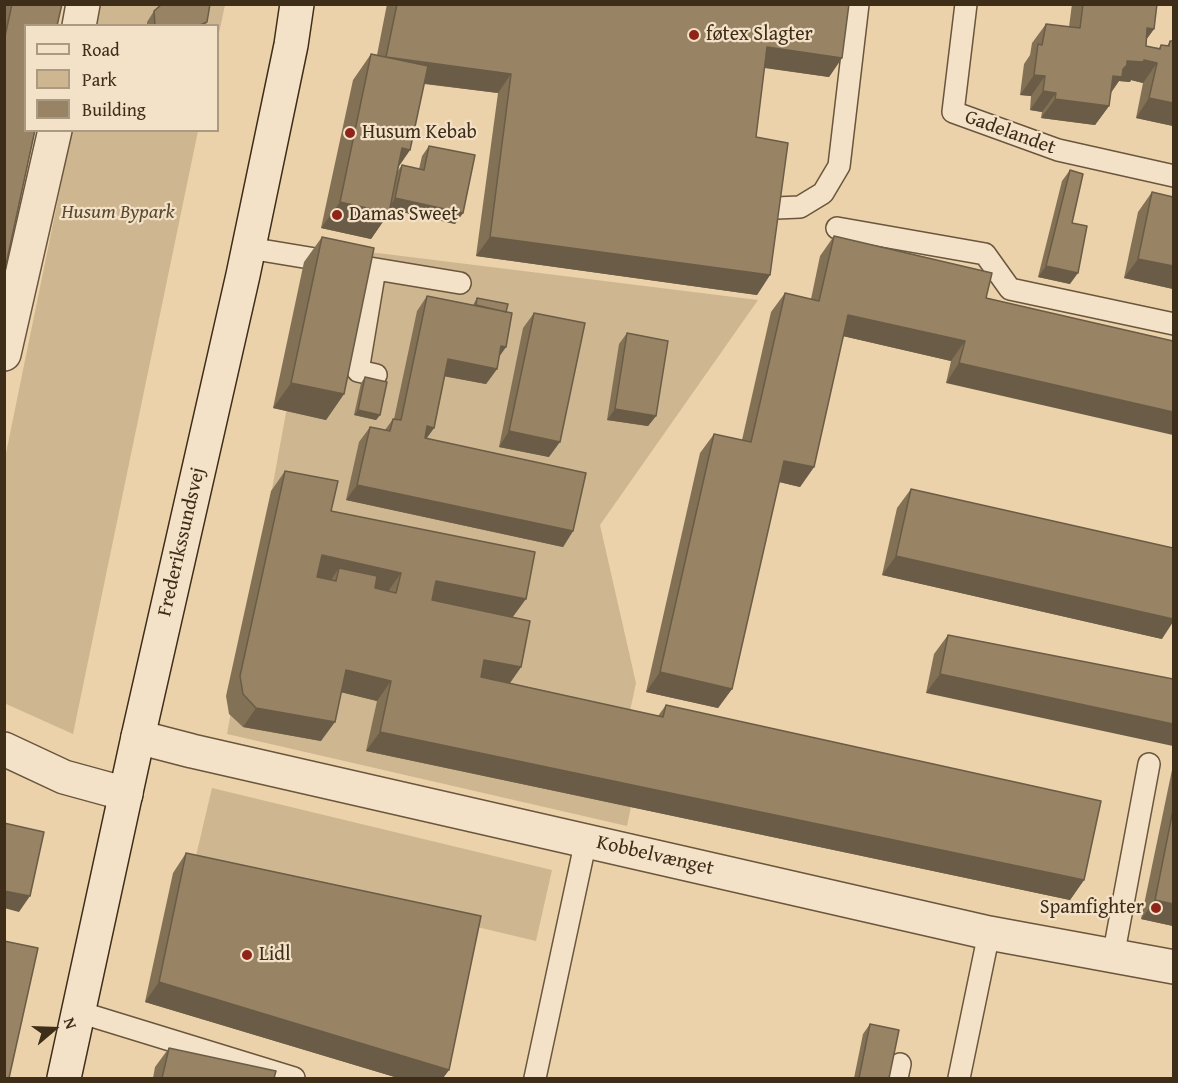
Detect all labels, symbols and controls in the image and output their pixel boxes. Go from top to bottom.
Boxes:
place label: føtex Slagter [706,23,813,47]
legend [24,24,219,132]
marker: føtex Slagter [687,28,701,42]
text: Road [82,36,120,63]
text: Park [82,66,117,93]
text: Building [82,96,146,123]
street label: Gadelandet [961,106,1059,160]
place label: Husum Kebab [362,121,477,145]
marker: Husum Kebab [343,126,357,140]
park label: Husum Bypark [61,201,175,225]
place label: Damas Sweet [349,203,458,227]
marker: Damas Sweet [330,208,344,222]
street label: Frederikssundsvej [153,465,211,619]
street label: Kobbelvænget [594,831,716,881]
place label: Spamfighter [1040,896,1144,920]
marker: Spamfighter [1149,901,1163,915]
place label: Lidl [259,943,291,967]
marker: Lidl [240,948,254,962]
north arrow [24,999,84,1059]
text: N [58,1014,84,1032]

